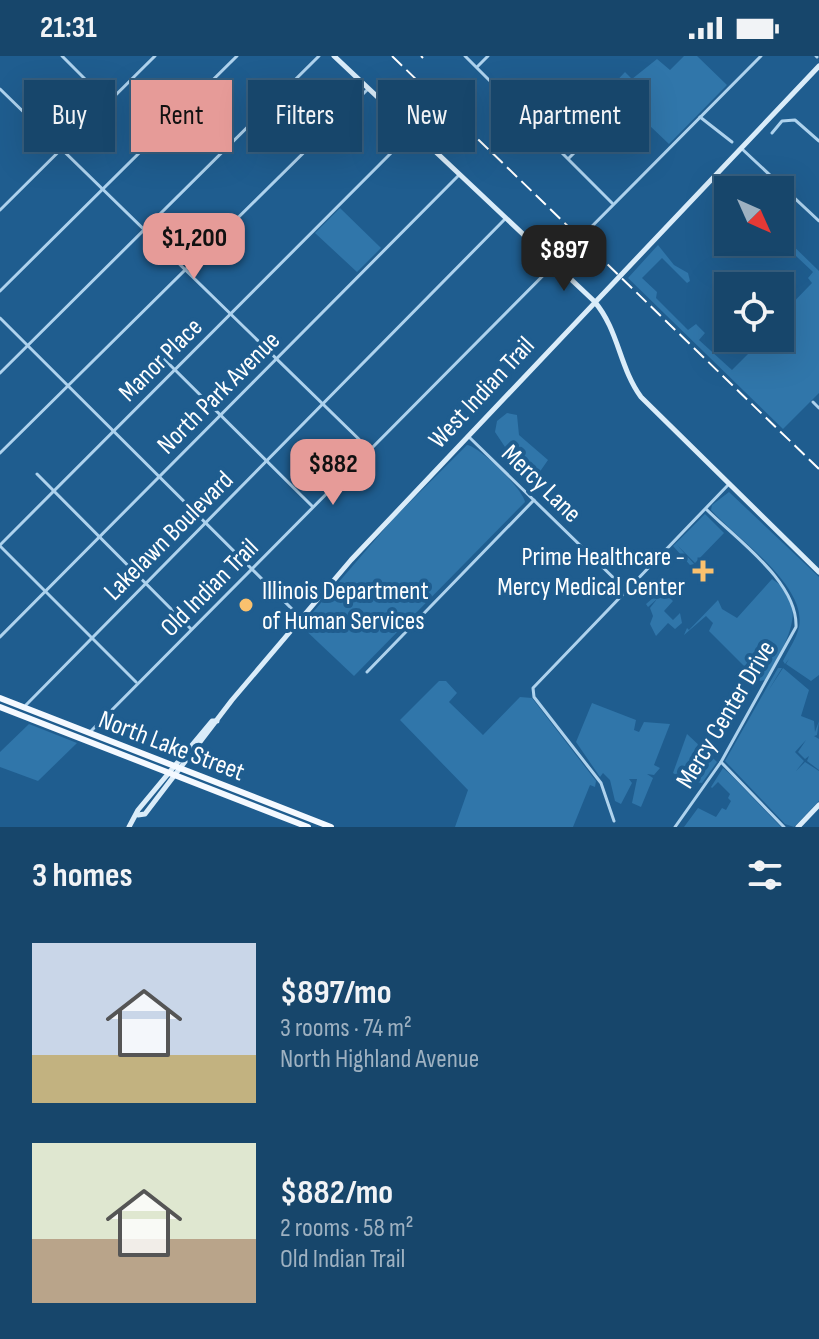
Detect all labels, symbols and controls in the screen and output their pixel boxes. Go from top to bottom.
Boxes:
text: 21:31 [40,10,97,46]
chip: Buy [24,80,115,152]
chip: Rent [131,80,232,152]
chip: Filters [248,80,362,152]
chip: New [378,80,475,152]
chip: Apartment [491,80,649,152]
north arrow [714,176,794,256]
map controls [714,176,794,352]
pin: $1,200 [129,213,259,281]
text: $1,200 [161,223,227,254]
pin: $897 [517,225,611,293]
text: $897 [539,235,589,266]
button: locate [714,272,794,352]
street label: Manor Place [113,312,209,408]
street label: North Park Avenue [151,325,287,461]
street label: West Indian Trail [423,331,542,455]
pin: $882 [286,439,380,507]
street label: Mercy Lane [495,439,587,529]
text: $882 [308,449,358,480]
street label: Lakelawn Boulevard [98,465,240,607]
street label: Old Indian Trail [155,533,265,643]
place label: Prime Healthcare - Mercy Medical Center [497,542,686,603]
marker: Prime Healthcare - Mercy Medical Center [692,560,714,582]
place label: Illinois Department of Human Services [262,576,429,637]
marker: Illinois Department of Human Services [237,596,255,614]
street label: Mercy Center Drive [670,635,782,794]
street label: North Lake Street [94,704,249,788]
icon: filters [743,853,787,897]
text: 3 homes [32,855,133,896]
text: $897/mo [280,972,391,1013]
icon: home [96,975,192,1071]
text: 3 rooms · 74 m² [280,1013,412,1044]
text: North Highland Avenue [280,1044,479,1075]
text: $882/mo [280,1172,393,1213]
icon: home [96,1175,192,1271]
text: 2 rooms · 58 m² [280,1213,414,1244]
text: Old Indian Trail [280,1244,405,1275]

